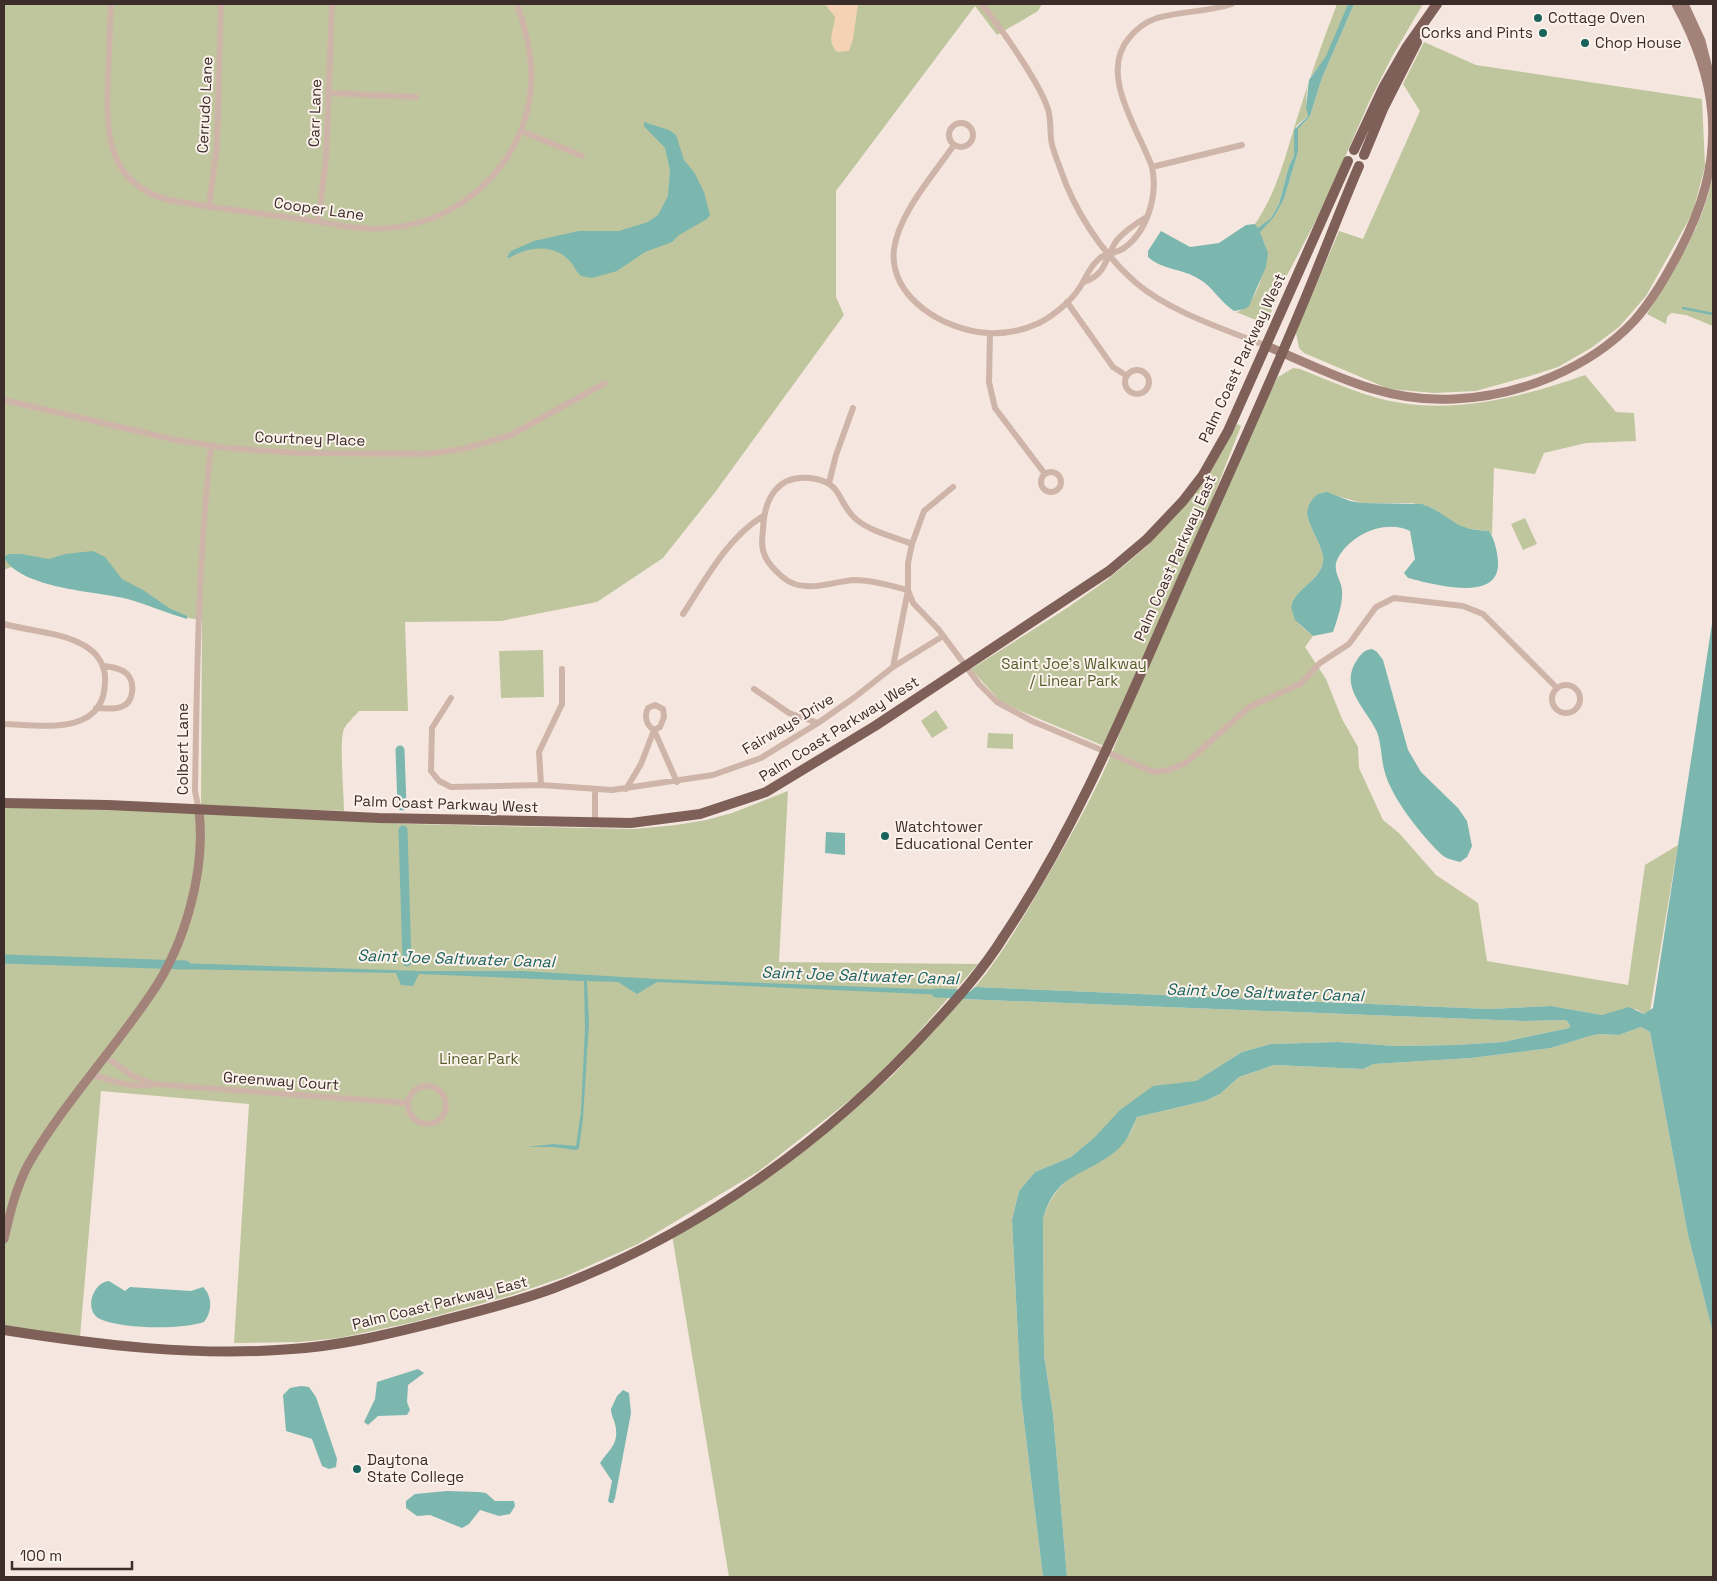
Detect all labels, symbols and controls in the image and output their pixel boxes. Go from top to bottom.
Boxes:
place label: Cottage Oven [1548,8,1645,27]
marker: Cottage Oven [1532,12,1544,24]
place label: Corks and Pints [1421,23,1533,42]
marker: Corks and Pints [1537,27,1549,39]
place label: Chop House [1595,33,1682,52]
marker: Chop House [1579,37,1591,49]
street label: Cerrudo Lane [192,56,217,154]
street label: Carr Lane [304,78,325,147]
street label: Cooper Lane [273,193,366,224]
street label: Palm Coast Parkway West [1194,270,1289,446]
street label: Courtney Place [254,427,366,450]
street label: Palm Coast Parkway East [1129,472,1220,644]
park label: Saint Joe's Walkway / Linear Park [1001,654,1147,690]
street label: Palm Coast Parkway West [755,672,922,786]
street label: Fairways Drive [739,689,837,758]
street label: Colbert Lane [173,703,192,795]
street label: Palm Coast Parkway West [353,791,539,816]
place label: Watchtower Educational Center [895,817,1034,853]
marker: Watchtower Educational Center [879,830,891,842]
water label: Saint Joe Saltwater Canal [357,945,557,973]
water label: Saint Joe Saltwater Canal [761,962,961,990]
water label: Saint Joe Saltwater Canal [1166,979,1366,1007]
park label: Linear Park [439,1049,519,1068]
street label: Greenway Court [222,1067,340,1094]
street label: Palm Coast Parkway East [350,1271,530,1334]
place label: Daytona State College [367,1450,464,1486]
marker: Daytona State College [351,1463,363,1475]
scale bar [12,1538,132,1570]
text: 100 m [20,1546,62,1565]

